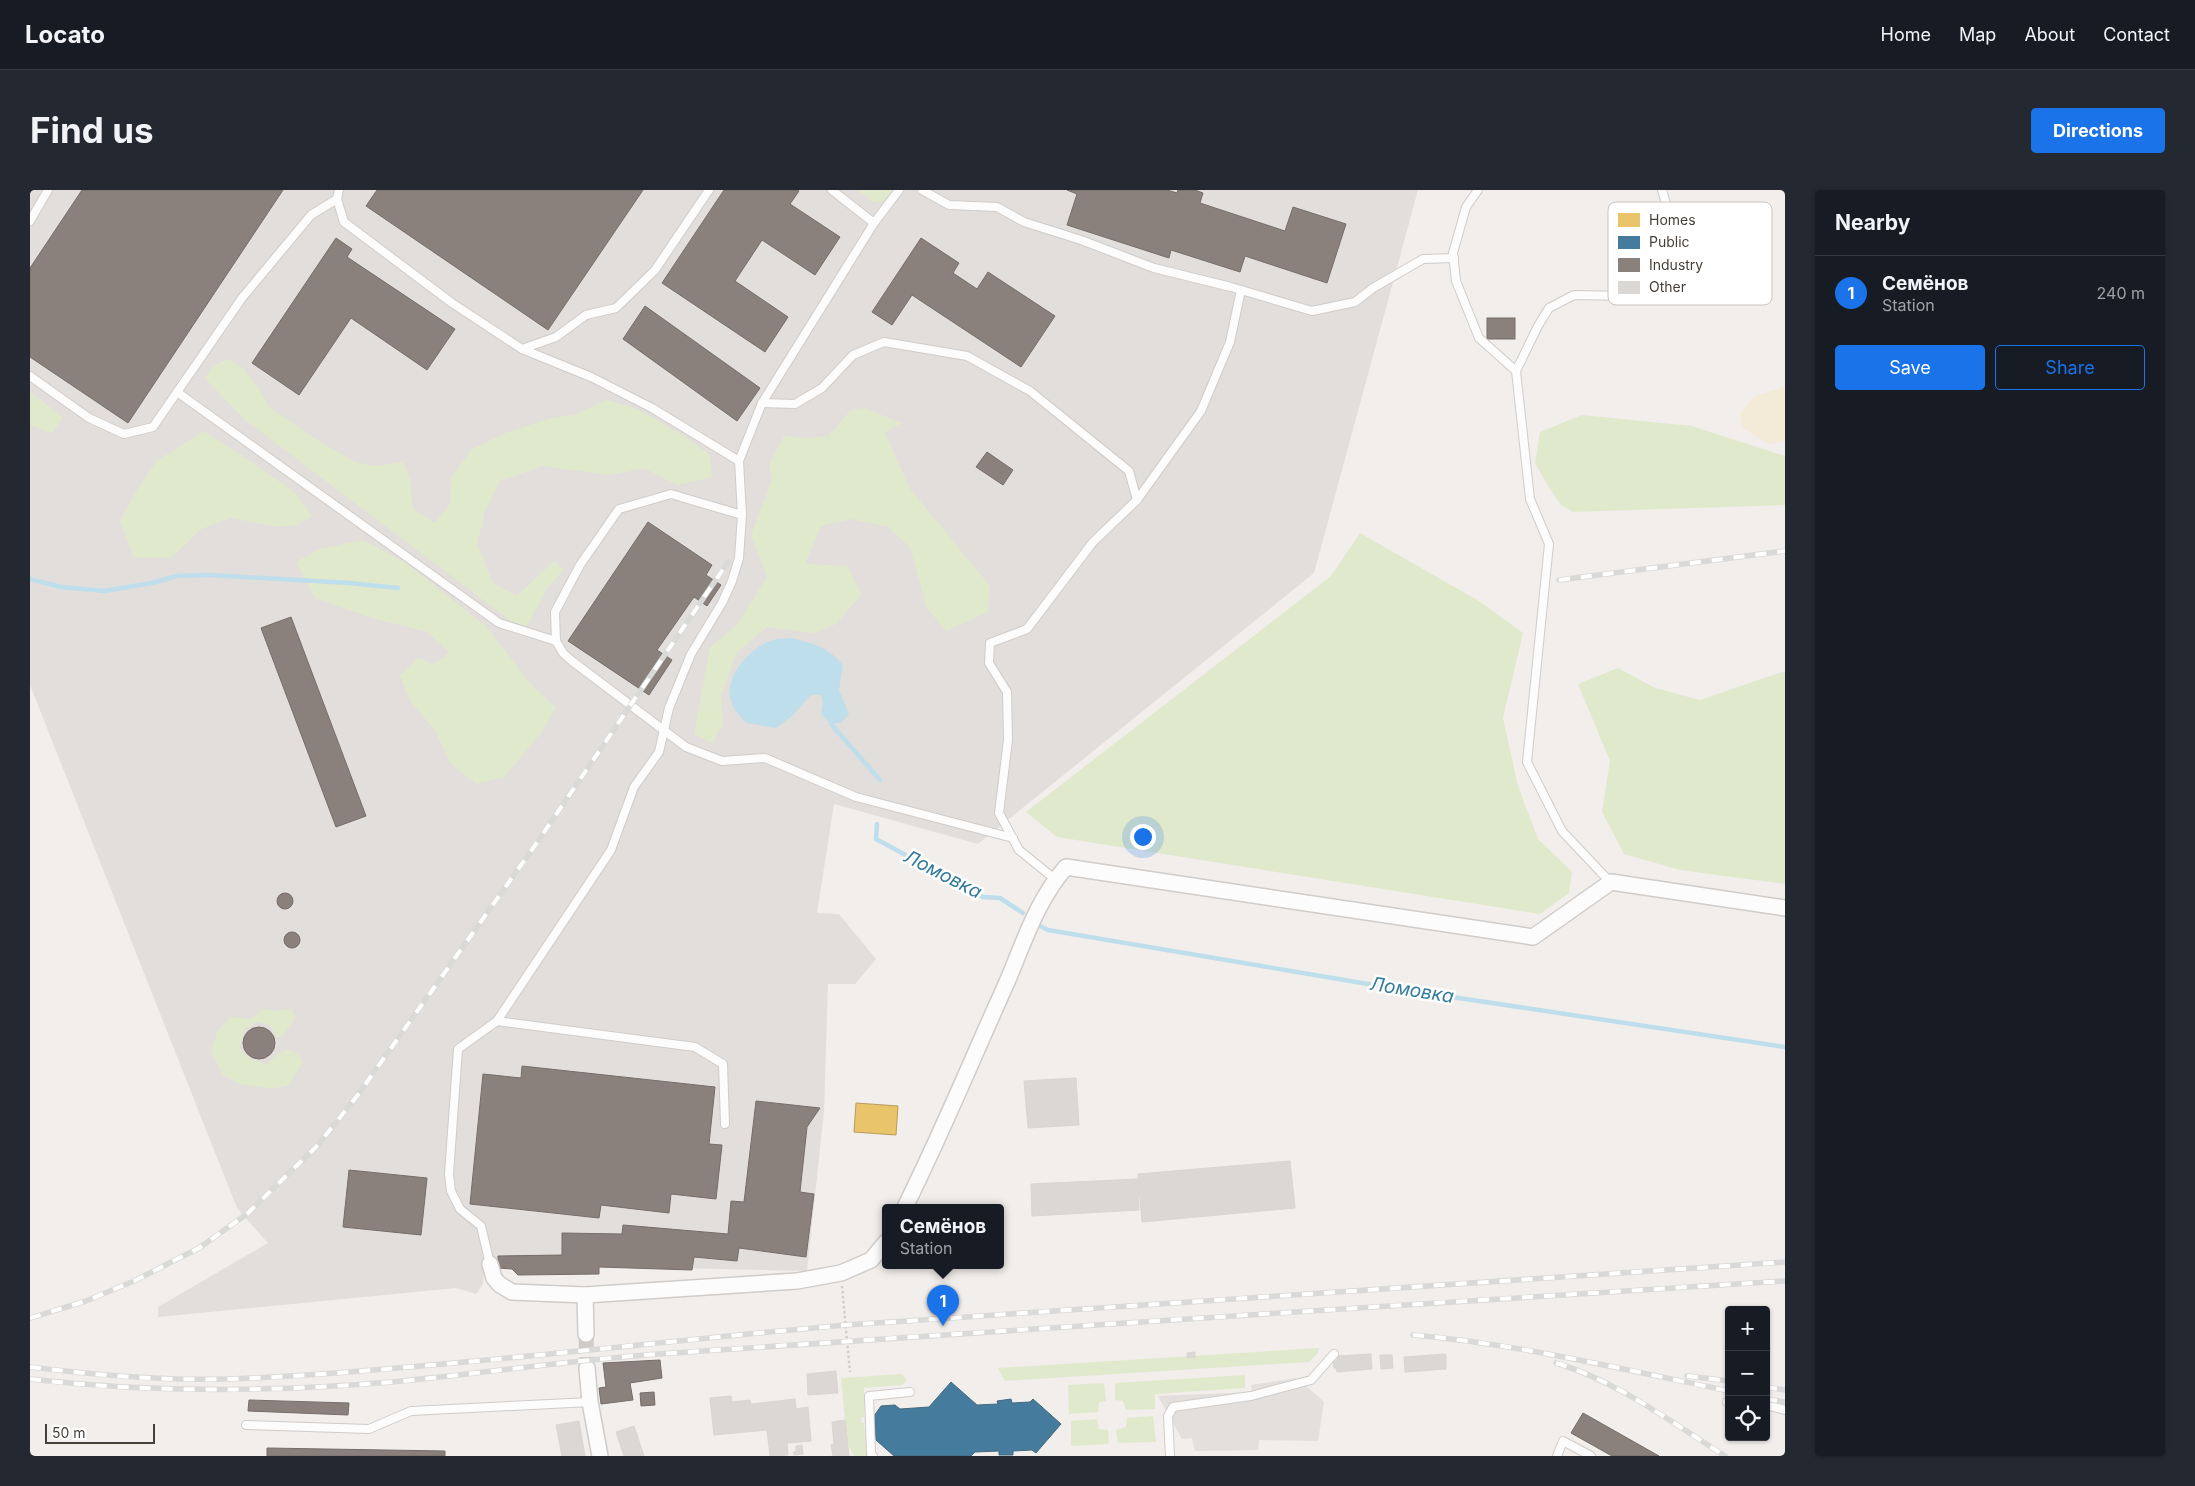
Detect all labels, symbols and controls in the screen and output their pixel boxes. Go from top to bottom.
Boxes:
text: Locato [25,20,105,49]
text: Home [1881,24,1931,45]
text: Map [1959,24,1996,45]
text: About [2024,24,2075,45]
text: Contact [2103,24,2170,45]
button: Directions [2031,108,2165,153]
text: Find us [30,109,154,151]
legend [1608,202,1772,305]
text: Nearby [1835,210,1910,235]
text: Homes [1649,211,1696,228]
text: Public [1649,233,1690,250]
text: Industry [1649,256,1703,273]
text: Семёнов [1882,272,1969,295]
text: Other [1649,278,1686,295]
text: 1 [1848,283,1854,303]
text: 240 m [2097,283,2145,303]
text: Station [1882,295,1935,315]
button: Save [1835,345,1985,390]
button: Share [1995,345,2145,390]
your location [1130,824,1156,850]
water label: Ломовка [900,845,986,904]
water label: Ломовка [1369,972,1456,1008]
popup [882,1204,1004,1269]
text: Семёнов [900,1215,986,1238]
text: Station [900,1238,952,1258]
pin: 1 [927,1285,959,1326]
map controls [1725,1306,1770,1441]
button: + [1725,1306,1770,1351]
button: − [1725,1351,1770,1396]
button: locate [1725,1396,1770,1441]
scale bar [45,1421,155,1444]
text: 50 m [52,1424,86,1441]

